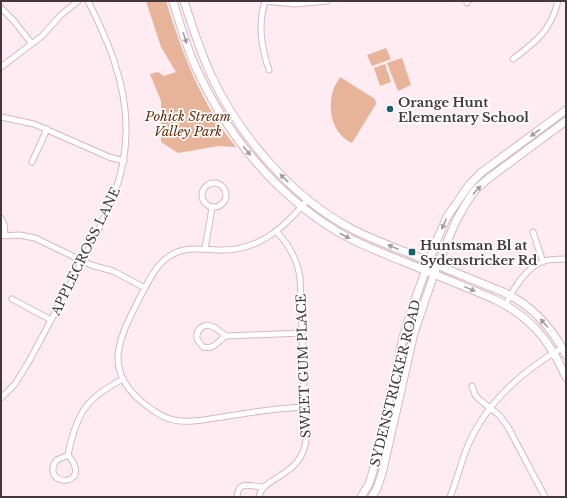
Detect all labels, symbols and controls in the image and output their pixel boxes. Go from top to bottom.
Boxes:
one-way arrow [182,33,188,45]
place label: Orange Hunt Elementary School [398,94,529,126]
marker: Orange Hunt Elementary School [385,104,395,114]
park label: Pohick Stream Valley Park [144,108,231,140]
one-way arrow [529,129,540,137]
one-way arrow [243,146,252,157]
one-way arrow [279,173,289,182]
street label: APPLECROSS LANE [47,184,124,319]
one-way arrow [472,185,481,195]
one-way arrow [441,218,447,230]
one-way arrow [339,233,351,239]
place label: Huntsman Bl at Sydenstricker Rd [420,237,537,269]
one-way arrow [386,243,398,249]
marker: Huntsman Bl at Sydenstricker Rd [407,247,417,257]
one-way arrow [465,286,477,292]
street label: SWEET GUM PLACE [292,293,315,439]
street label: SYDENSTRICKER ROAD [366,298,424,468]
one-way arrow [540,317,549,328]

